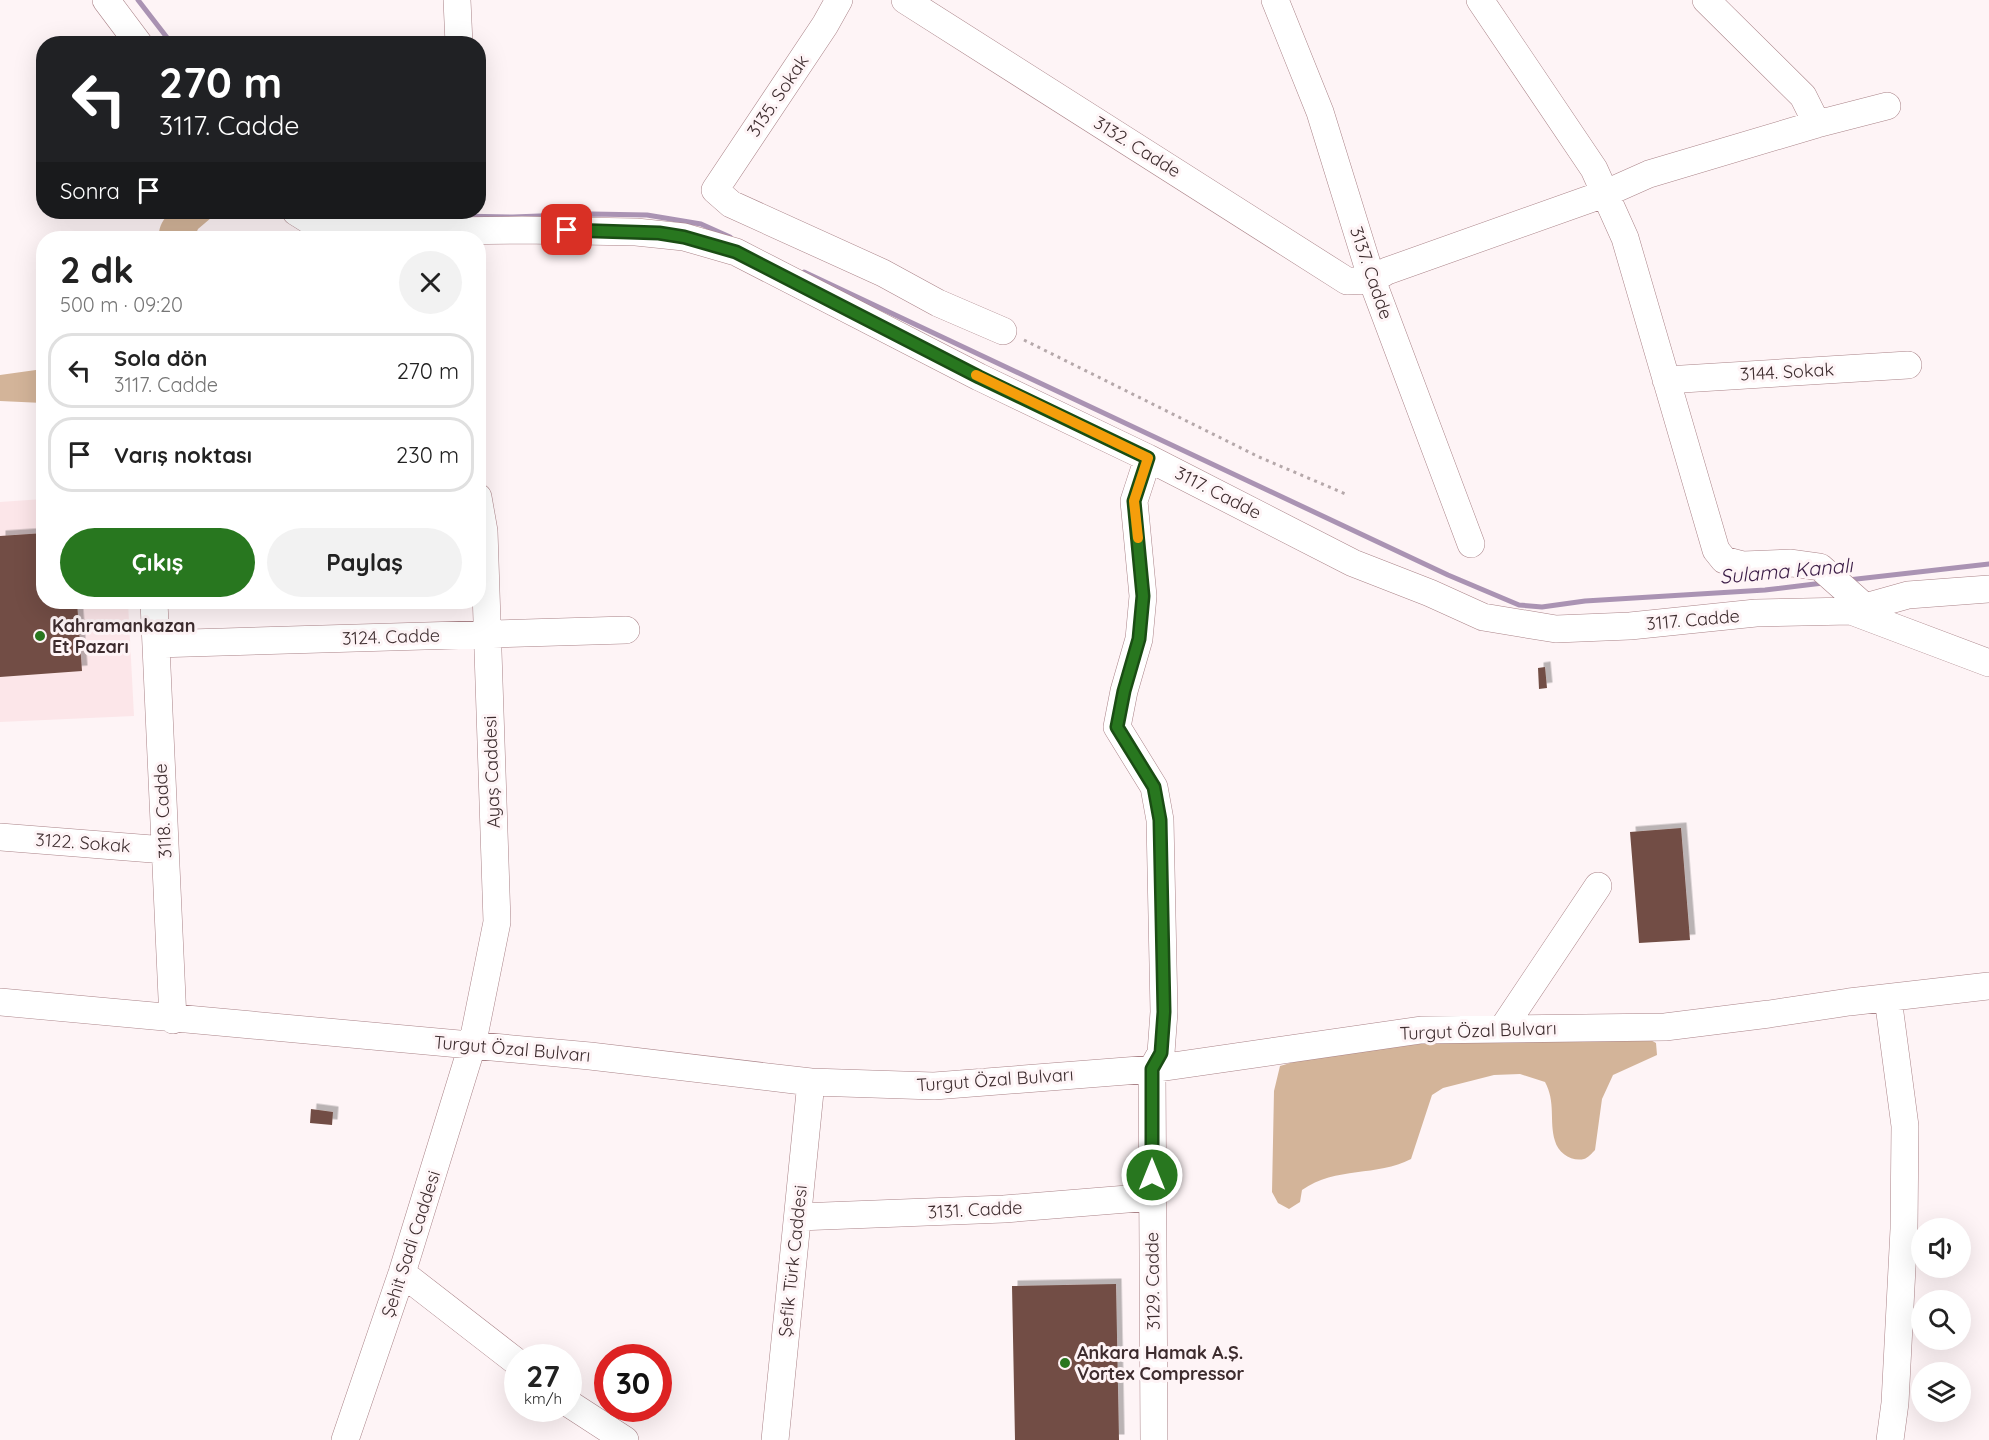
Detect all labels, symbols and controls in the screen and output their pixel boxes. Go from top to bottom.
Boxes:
street label: 3135. Sokak [742,50,813,141]
text: 270 m [159,56,282,109]
icon: left [60,60,138,138]
text: 3117. Cadde [159,108,300,142]
street label: 3132. Cadde [1089,111,1185,182]
icon: arrive [132,174,165,207]
text: Sonra [60,177,120,205]
pin [541,204,592,255]
icon: arrive [550,213,583,246]
street label: 3137. Cadde [1345,223,1398,322]
text: 2 dk [60,247,134,292]
button: close [399,251,462,314]
text: 500 m · 09:20 [60,292,183,317]
text: Sola dön [114,344,207,372]
icon: left [63,354,96,387]
text: 270 m [397,357,459,385]
street label: 3144. Sokak [1739,358,1835,385]
text: 3117. Cadde [114,372,218,397]
icon: arrive [63,438,96,471]
text: Varış noktası [114,441,252,469]
text: 230 m [396,441,459,469]
street label: 3117. Cadde [1171,461,1265,524]
button: Çıkış [60,528,255,597]
button: Paylaş [267,528,462,597]
water label: Sulama Kanalı [1718,552,1855,589]
street label: 3117. Cadde [1645,604,1741,635]
place label: Kahramankazan Et Pazarı [52,614,195,658]
street label: 3124. Cadde [342,623,440,650]
marker: Kahramankazan Et Pazarı [33,629,47,643]
street label: Ayaş Caddesi [478,715,505,829]
street label: 3118. Cadde [149,763,176,859]
street label: 3122. Sokak [35,828,131,857]
street label: Turgut Özal Bulvarı [1399,1016,1557,1045]
street label: Turgut Özal Bulvarı [433,1030,591,1067]
street label: Turgut Özal Bulvarı [916,1063,1074,1096]
position arrow [1120,1143,1184,1207]
street label: Şehit Sadi Caddesi [376,1168,445,1320]
street label: Şefik Türk Caddesi [773,1184,812,1338]
street label: 3131. Cadde [927,1196,1023,1223]
map controls [1911,1218,1971,1422]
button: sound [1911,1218,1971,1278]
street label: 3129. Cadde [1140,1232,1165,1330]
button: search [1911,1290,1971,1350]
place label: Ankara Hamak A.Ş. Vortex Compressor [1077,1341,1245,1385]
speed limit sign: 30 [594,1344,672,1422]
marker: Ankara Hamak A.Ş. Vortex Compressor [1058,1356,1072,1370]
text: 27 [526,1357,560,1395]
button: layers [1911,1362,1971,1422]
text: km/h [524,1389,562,1408]

